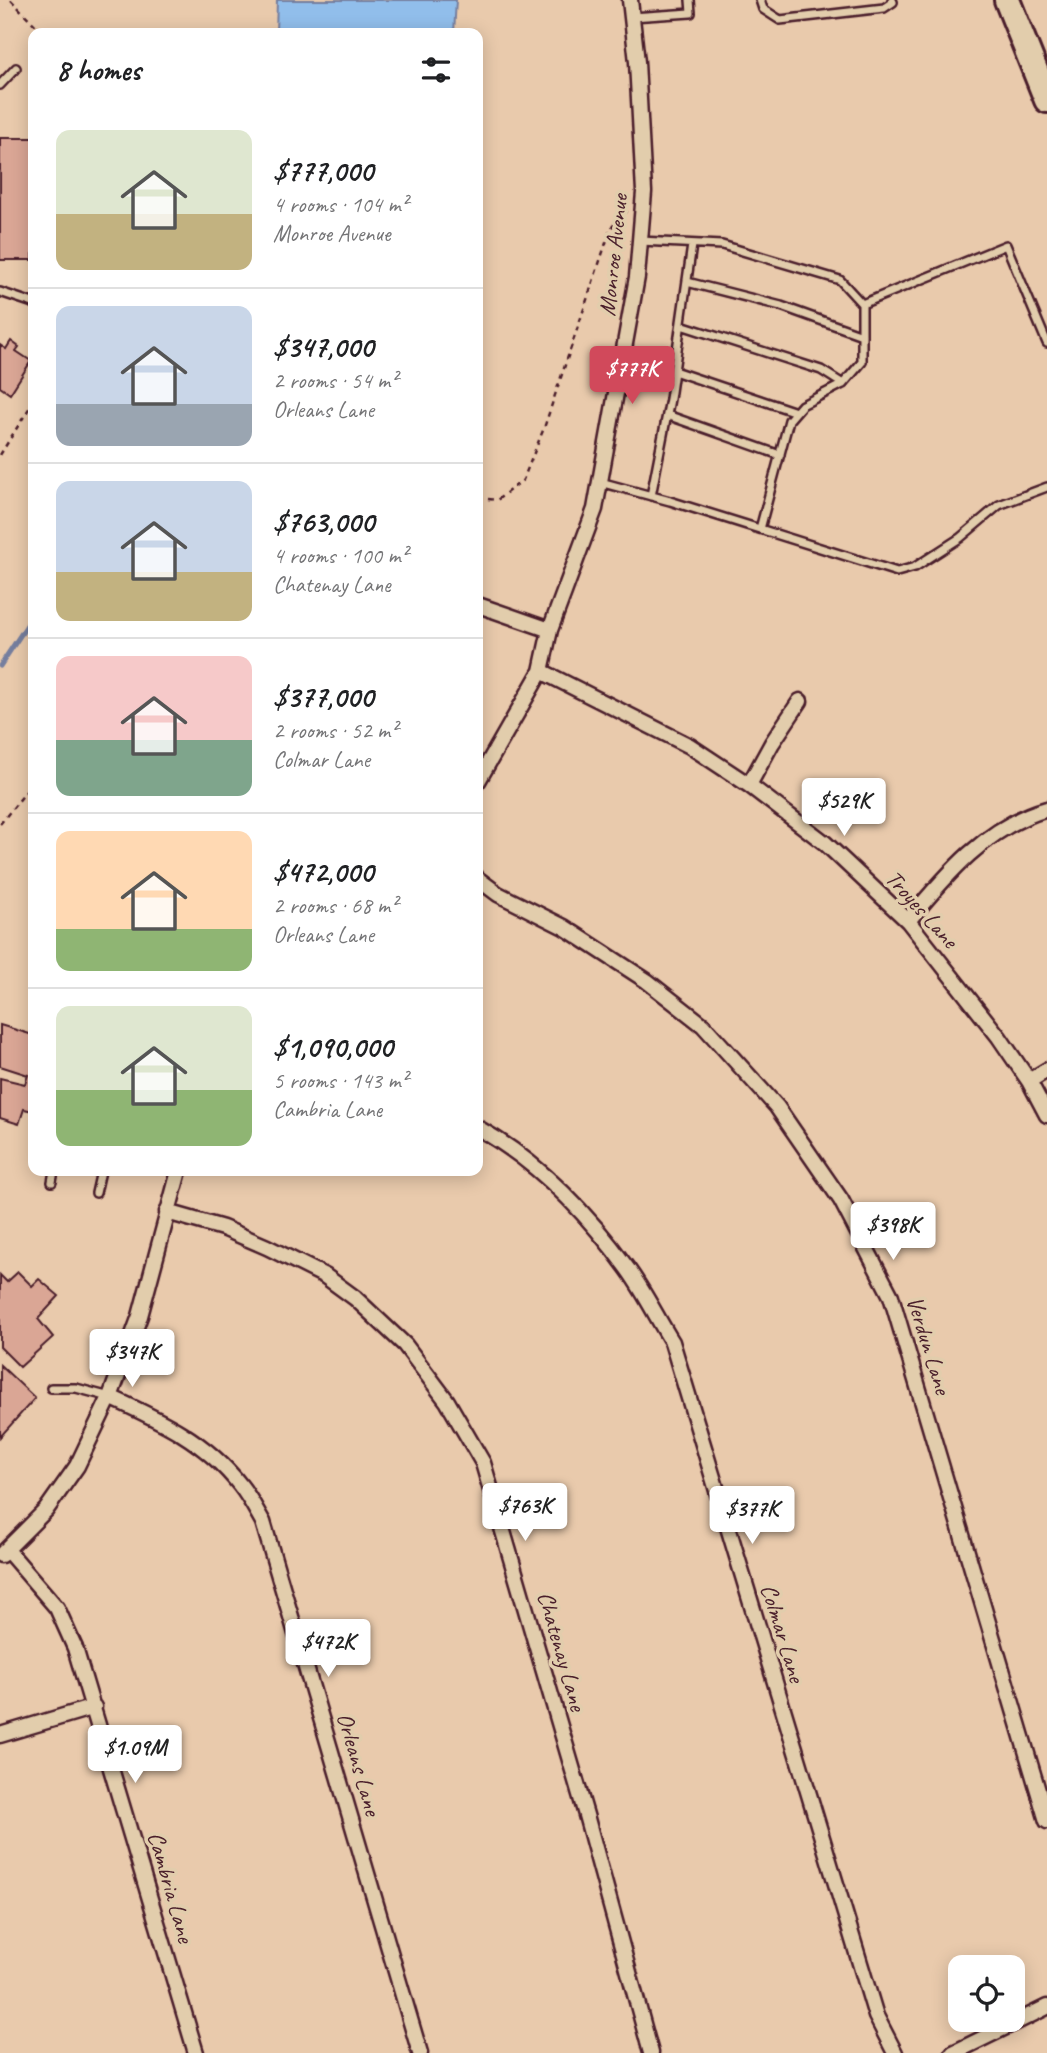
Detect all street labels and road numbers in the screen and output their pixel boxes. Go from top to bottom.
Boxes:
street label: Monroe Avenue [592,190,635,318]
street label: Troyes Lane [879,864,966,956]
street label: Verdun Lane [900,1292,959,1400]
street label: Colmar Lane [754,1580,813,1688]
street label: Chatenay Lane [531,1588,594,1716]
street label: Orleans Lane [330,1709,389,1821]
street label: Cambria Lane [141,1828,202,1948]

